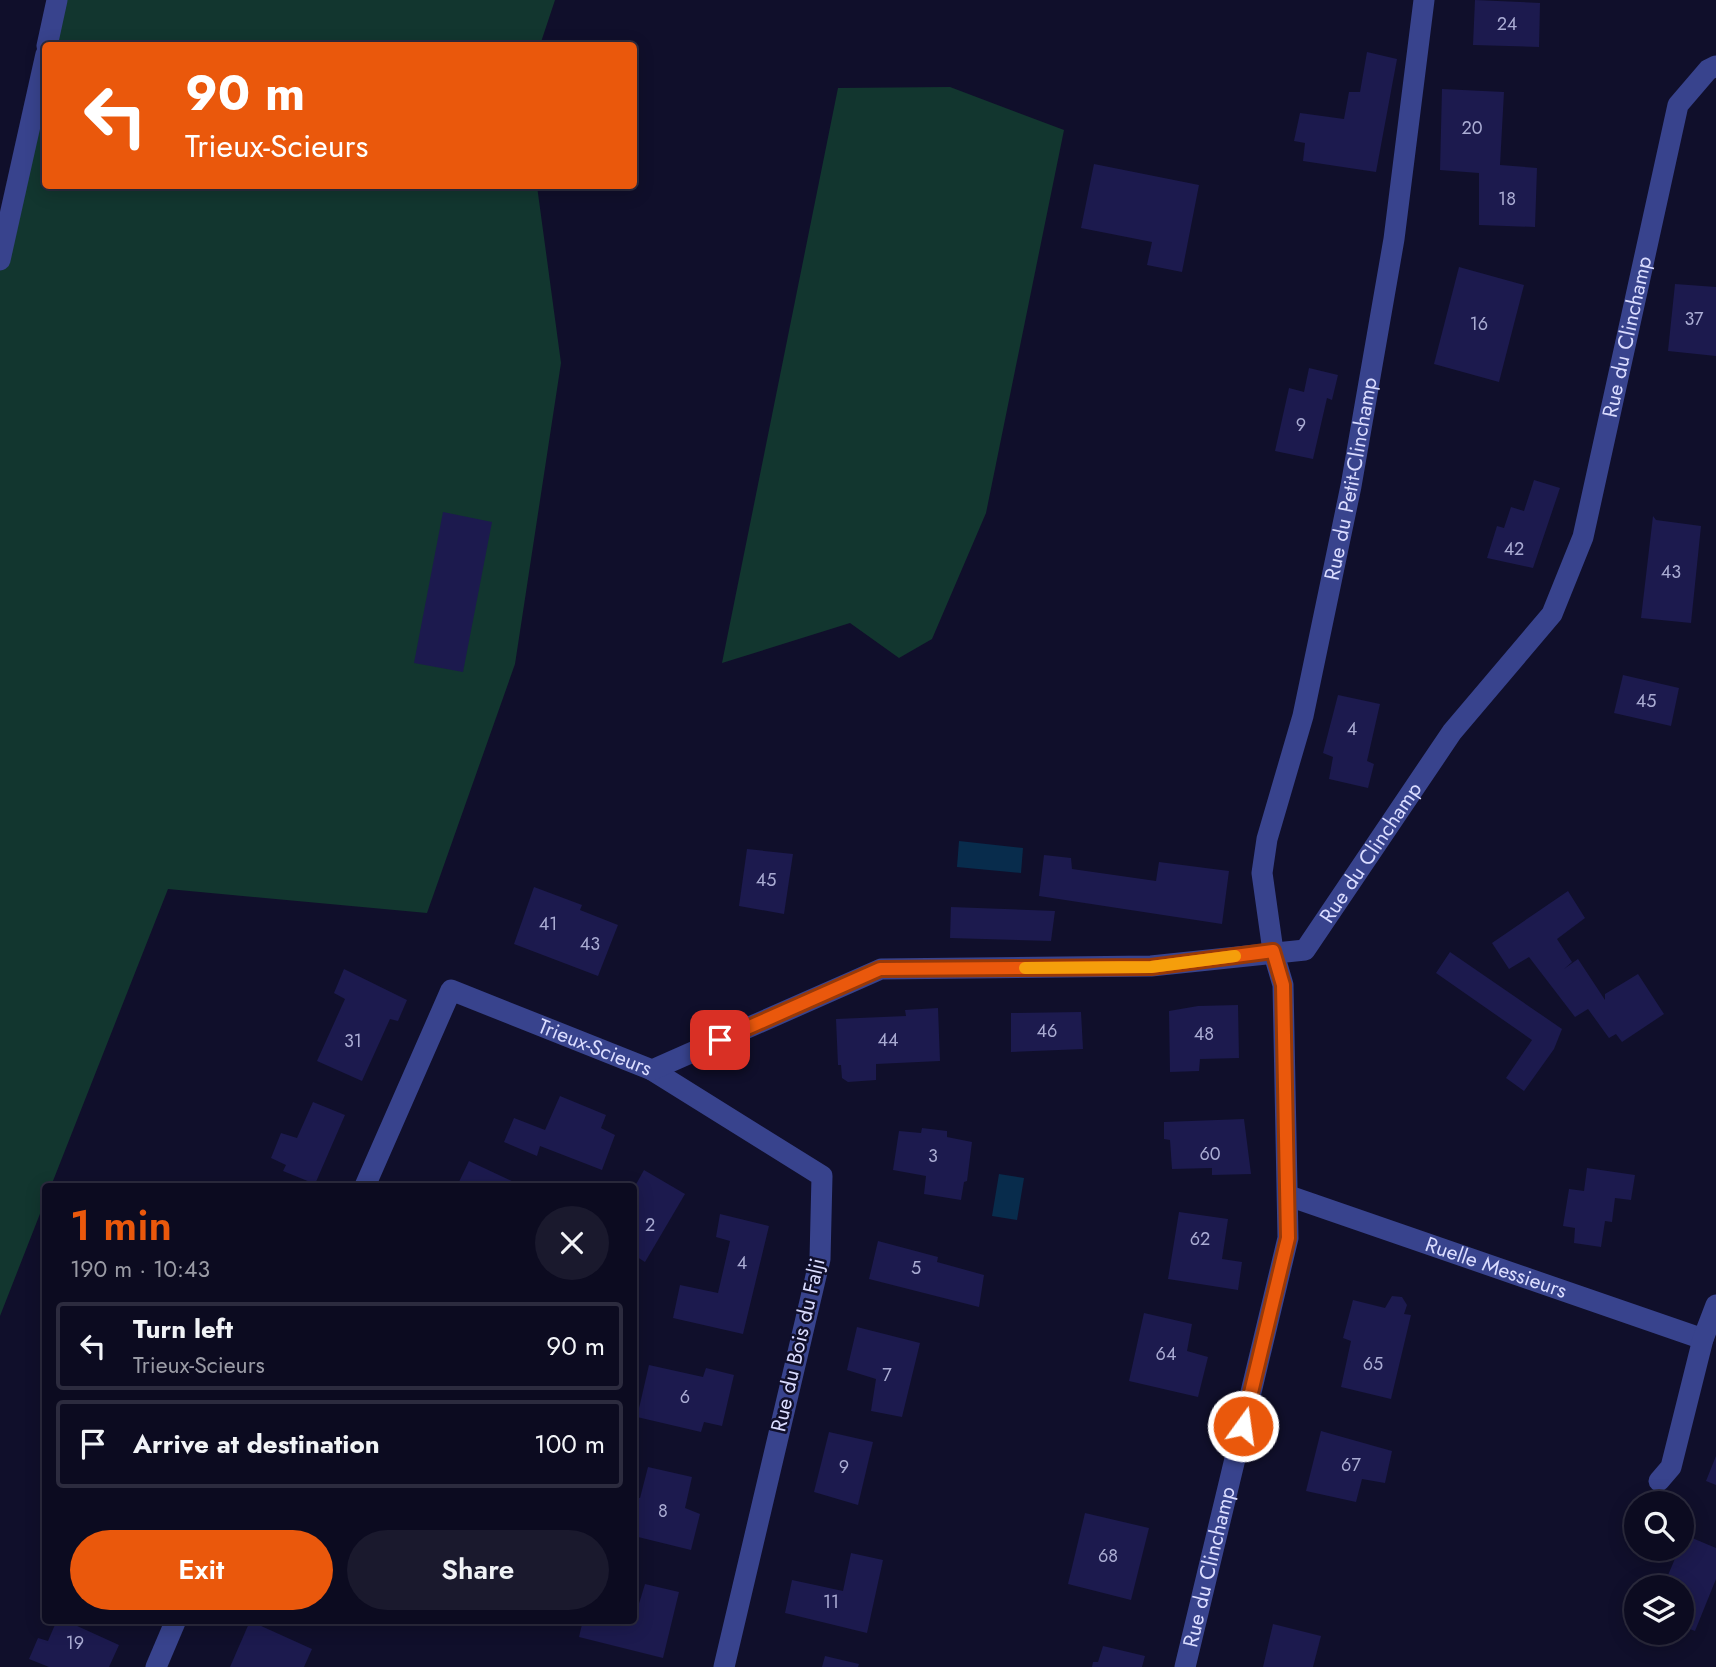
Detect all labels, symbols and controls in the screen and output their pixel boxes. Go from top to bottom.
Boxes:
house number: 24 [1497,11,1517,37]
text: 90 m [185,58,305,128]
icon: left [70,70,161,161]
house number: 20 [1461,115,1483,141]
text: Trieux-Scieurs [185,123,368,169]
house number: 18 [1498,186,1516,212]
street label: Rue du Clinchamp [1595,253,1659,420]
house number: 37 [1684,306,1704,332]
house number: 16 [1470,311,1488,337]
street label: Rue du Petit-Clinchamp [1317,375,1385,583]
house number: 9 [1296,412,1306,438]
house number: 42 [1504,536,1524,562]
house number: 43 [1661,559,1681,585]
house number: 45 [1636,688,1656,714]
house number: 4 [1347,716,1357,742]
street label: Rue du Clinchamp [1312,776,1429,929]
house number: 45 [756,867,776,893]
house number: 41 [539,911,557,937]
house number: 43 [580,931,600,957]
pin [690,1010,750,1070]
street label: Trieux-Scieurs [533,1011,656,1084]
house number: 46 [1037,1018,1057,1044]
icon: arrive [701,1021,739,1059]
house number: 48 [1194,1021,1214,1047]
house number: 44 [878,1027,899,1053]
house number: 31 [344,1028,362,1054]
house number: 60 [1199,1141,1221,1167]
house number: 3 [928,1143,938,1169]
text: 1 min [70,1195,172,1256]
button: close [535,1206,609,1280]
house number: 2 [645,1212,655,1238]
house number: 62 [1190,1226,1210,1252]
street label: Ruelle Messieurs [1421,1229,1571,1306]
house number: 4 [737,1250,747,1276]
text: 190 m · 10:43 [70,1252,210,1286]
street label: Rue du Bois du Falji [763,1255,833,1435]
house number: 5 [911,1255,921,1281]
text: Turn left [133,1310,233,1348]
icon: left [74,1327,112,1365]
text: 90 m [546,1327,605,1365]
house number: 64 [1156,1341,1176,1367]
text: Trieux-Scieurs [133,1348,265,1382]
house number: 65 [1363,1351,1383,1377]
house number: 7 [882,1362,892,1388]
house number: 6 [680,1384,690,1410]
position arrow [1206,1389,1280,1463]
icon: arrive [74,1425,112,1463]
text: Arrive at destination [133,1425,380,1463]
text: 100 m [534,1425,605,1463]
house number: 67 [1341,1452,1361,1478]
house number: 9 [839,1454,849,1480]
street label: Rue du Clinchamp [1175,1483,1243,1650]
map controls [1624,1491,1694,1645]
button: search [1624,1491,1694,1561]
house number: 8 [658,1498,668,1524]
button: Exit [70,1530,333,1610]
button: Share [347,1530,609,1610]
house number: 68 [1098,1543,1118,1569]
button: layers [1624,1575,1694,1645]
house number: 11 [823,1589,839,1615]
house number: 19 [66,1630,84,1656]

